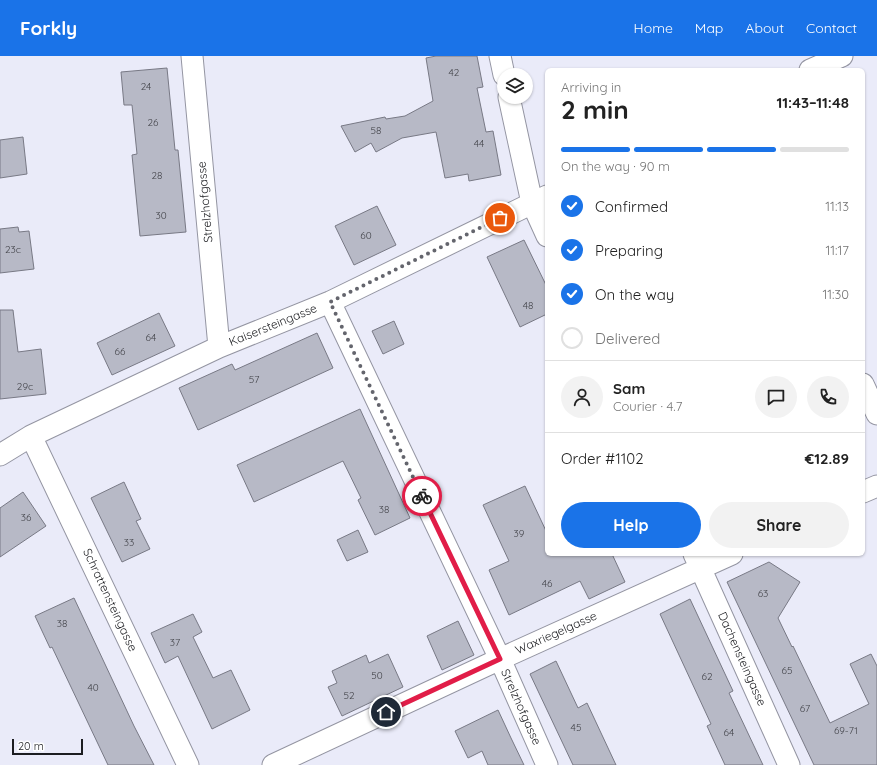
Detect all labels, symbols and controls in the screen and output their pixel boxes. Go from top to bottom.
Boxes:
text: Forkly [20,16,77,40]
text: Home [634,19,673,37]
text: Map [695,19,723,37]
text: About [745,19,784,37]
text: Contact [806,19,857,37]
house number: 42 [449,66,460,79]
map controls [497,68,533,104]
button: layers [497,68,533,104]
text: Arriving in [561,79,621,95]
house number: 24 [141,80,151,93]
text: 2 min [561,93,629,126]
text: 11:43–11:48 [776,93,849,112]
house number: 26 [148,116,159,129]
house number: 58 [371,124,381,137]
house number: 44 [474,137,484,150]
text: On the way · 90 m [561,158,670,174]
street label: Strelzhofgasse [193,161,216,243]
house number: 28 [152,169,162,182]
icon: check [561,195,583,217]
text: Confirmed [595,197,668,216]
text: 11:13 [825,198,849,214]
pin [483,201,517,235]
icon: bag [489,207,511,229]
house number: 30 [155,209,167,222]
house number: 60 [360,229,372,242]
icon: check [561,239,583,261]
text: Preparing [595,241,663,260]
text: 11:17 [825,242,849,258]
house number: 23c [5,243,21,256]
icon: check [561,283,583,305]
text: On the way [595,285,674,304]
text: 11:30 [822,286,849,302]
house number: 48 [523,299,533,312]
street label: Kaisersteingasse [227,300,319,349]
text: Delivered [595,329,660,348]
house number: 64 [146,331,156,344]
house number: 66 [115,345,126,358]
house number: 57 [249,373,259,386]
button: person [561,376,603,418]
button: chat [755,376,797,418]
button: phone [807,376,849,418]
text: Sam [613,379,645,398]
house number: 29c [17,380,33,393]
text: Courier · 4.7 [613,398,682,414]
text: Order #1102 [561,449,644,468]
text: €12.89 [805,449,849,468]
courier [402,476,442,516]
icon: bike [411,485,433,507]
button: Help [561,502,701,548]
button: Share [709,502,849,548]
house number: 38 [379,503,389,516]
house number: 36 [21,511,32,524]
house number: 39 [514,527,525,540]
house number: 33 [124,536,134,549]
street label: Schrattensteingasse [80,546,141,654]
house number: 46 [542,577,553,590]
house number: 63 [758,587,768,600]
street label: Waxriegelgasse [513,608,599,657]
street label: Dachensteingasse [715,609,770,708]
house number: 38 [57,617,67,630]
house number: 37 [170,636,180,649]
house number: 65 [782,664,792,677]
street label: Strelzhofgasse [498,666,545,747]
house number: 50 [371,669,383,682]
house number: 62 [702,670,713,683]
house number: 40 [87,681,99,694]
house number: 52 [344,689,355,702]
pin [369,695,403,729]
icon: home [375,701,397,723]
house number: 67 [800,702,810,715]
house number: 45 [571,721,581,734]
house number: 69-71 [834,724,858,737]
house number: 64 [724,726,734,739]
scale bar [12,737,83,756]
text: 20 m [18,739,44,753]

